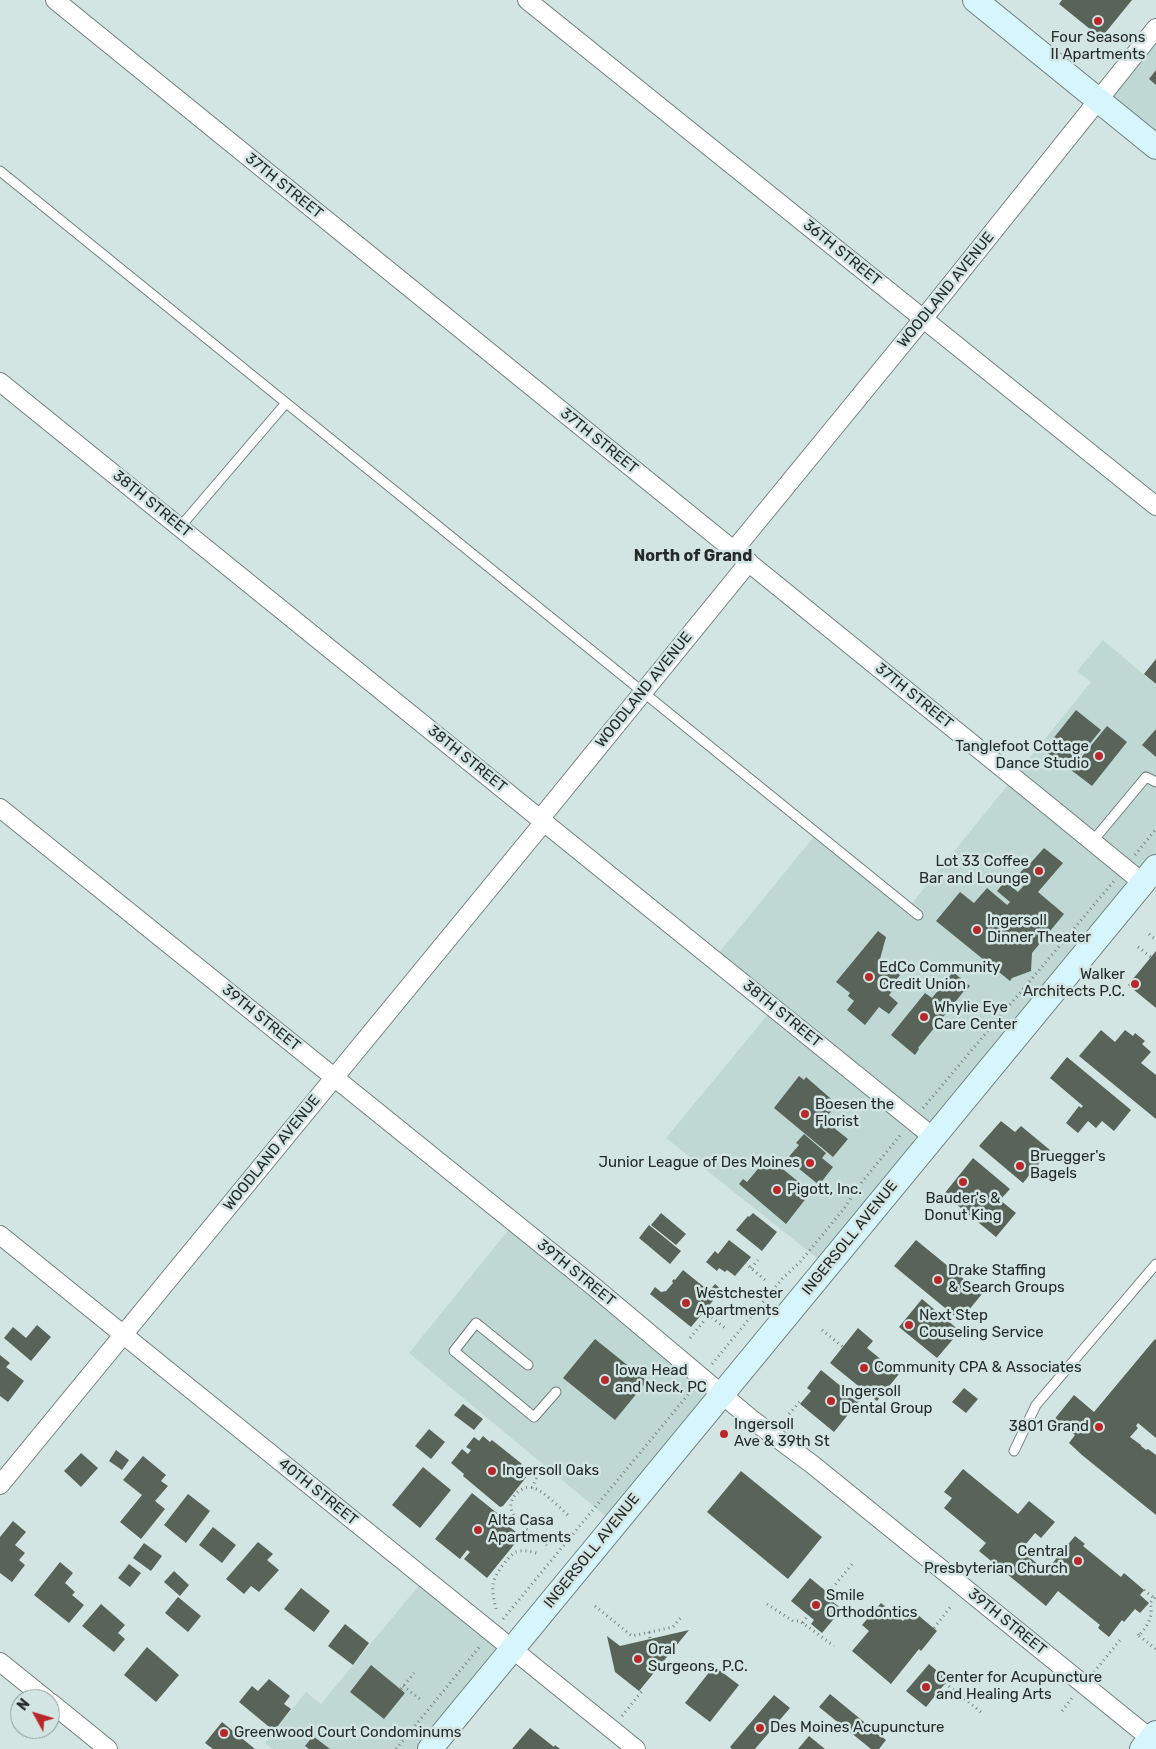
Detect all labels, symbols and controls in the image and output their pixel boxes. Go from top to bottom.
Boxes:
marker: Four Seasons II Apartments [1092,15,1104,27]
place label: Four Seasons II Apartments [1051,29,1145,64]
street label: 37TH STREET [242,149,326,223]
street label: 36TH STREET [799,216,885,290]
street label: WOODLAND AVENUE [894,228,998,352]
street label: 37TH STREET [557,404,641,478]
street label: 38TH STREET [109,467,195,541]
district label: North of Grand [634,546,752,566]
street label: WOODLAND AVENUE [592,628,696,752]
street label: 37TH STREET [872,659,956,733]
street label: 38TH STREET [424,722,510,796]
place label: Tanglefoot Cottage Dance Studio [955,738,1089,773]
marker: Tanglefoot Cottage Dance Studio [1093,750,1105,762]
place label: Lot 33 Coffee Bar and Lounge [919,853,1029,888]
marker: Lot 33 Coffee Bar and Lounge [1033,865,1045,877]
place label: Ingersoll Dinner Theater [987,912,1091,947]
marker: Ingersoll Dinner Theater [971,924,983,936]
place label: EdCo Community Credit Union [879,959,1000,994]
place label: Walker Architects P.C. [1023,966,1125,1001]
marker: EdCo Community Credit Union [863,971,875,983]
street label: 38TH STREET [739,977,825,1051]
marker: Walker Architects P.C. [1129,978,1141,990]
street label: 39TH STREET [218,981,304,1055]
place label: Whylie Eye Care Center [934,999,1017,1034]
marker: Whylie Eye Care Center [918,1011,930,1023]
street label: WOODLAND AVENUE [220,1091,324,1215]
place label: Boesen the Florist [815,1096,894,1131]
marker: Boesen the Florist [799,1108,811,1120]
place label: Bruegger's Bagels [1030,1148,1106,1183]
place label: Junior League of Des Moines [598,1154,800,1172]
marker: Junior League of Des Moines [804,1157,816,1169]
marker: Bruegger's Bagels [1014,1160,1026,1172]
marker: Bauder's & Donut King [957,1176,969,1188]
street label: INGERSOLL AVENUE [798,1177,902,1299]
place label: Pigott, Inc. [787,1181,862,1199]
marker: Pigott, Inc. [771,1184,783,1196]
place label: Bauder's & Donut King [924,1190,1002,1225]
street label: 39TH STREET [533,1236,619,1310]
place label: Drake Staffing & Search Groups [948,1262,1065,1297]
marker: Drake Staffing & Search Groups [932,1274,944,1286]
place label: Westchester Apartments [696,1285,783,1320]
marker: Westchester Apartments [680,1297,692,1309]
place label: Next Step Couseling Service [919,1307,1044,1342]
marker: Next Step Couseling Service [903,1319,915,1331]
place label: Community CPA & Associates [874,1359,1082,1377]
place label: Iowa Head and Neck, PC [615,1362,707,1397]
marker: Community CPA & Associates [858,1362,870,1374]
marker: Iowa Head and Neck, PC [599,1374,611,1386]
place label: Ingersoll Dental Group [841,1383,933,1418]
marker: Ingersoll Dental Group [825,1395,837,1407]
place label: Ingersoll Ave & 39th St [734,1416,830,1451]
place label: 3801 Grand [1009,1418,1089,1436]
marker: 3801 Grand [1093,1421,1105,1433]
marker: Ingersoll Ave & 39th St [718,1428,730,1440]
street label: 40TH STREET [275,1455,361,1529]
place label: Ingersoll Oaks [502,1462,599,1480]
marker: Ingersoll Oaks [486,1465,498,1477]
street label: INGERSOLL AVENUE [540,1490,644,1612]
place label: Alta Casa Apartments [488,1512,571,1547]
marker: Alta Casa Apartments [472,1524,484,1536]
place label: Central Presbyterian Church [924,1543,1068,1578]
marker: Central Presbyterian Church [1072,1555,1084,1567]
street label: 39TH STREET [964,1585,1050,1659]
place label: Smile Orthodontics [826,1587,917,1622]
marker: Smile Orthodontics [810,1599,822,1611]
place label: Oral Surgeons, P.C. [648,1641,748,1676]
marker: Oral Surgeons, P.C. [632,1653,644,1665]
place label: Center for Acupuncture and Healing Arts [936,1669,1102,1704]
marker: Center for Acupuncture and Healing Arts [920,1681,932,1693]
north arrow [10,1689,60,1739]
text: N [14,1696,34,1714]
place label: Des Moines Acupuncture [770,1719,944,1737]
marker: Des Moines Acupuncture [754,1722,766,1734]
place label: Greenwood Court Condominums [234,1724,461,1742]
marker: Greenwood Court Condominums [218,1727,230,1739]

